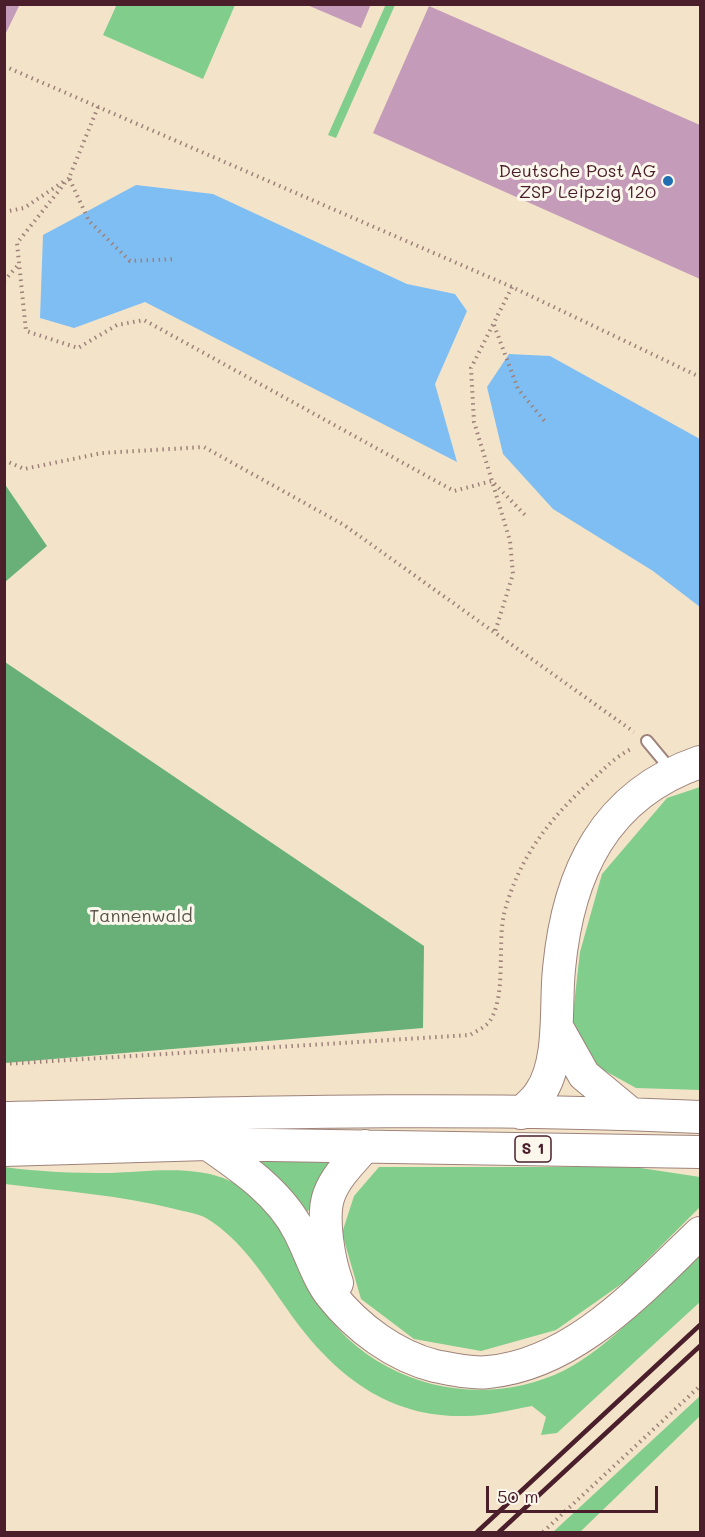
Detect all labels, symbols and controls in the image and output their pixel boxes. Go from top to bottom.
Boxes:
place label: Deutsche Post AG ZSP Leipzig 120 [498,160,656,202]
marker: Deutsche Post AG ZSP Leipzig 120 [661,174,675,188]
park label: Tannenwald [89,905,193,927]
road number: S 1 [515,1136,551,1162]
scale bar [489,1474,662,1512]
text: 50 m [497,1484,539,1508]

